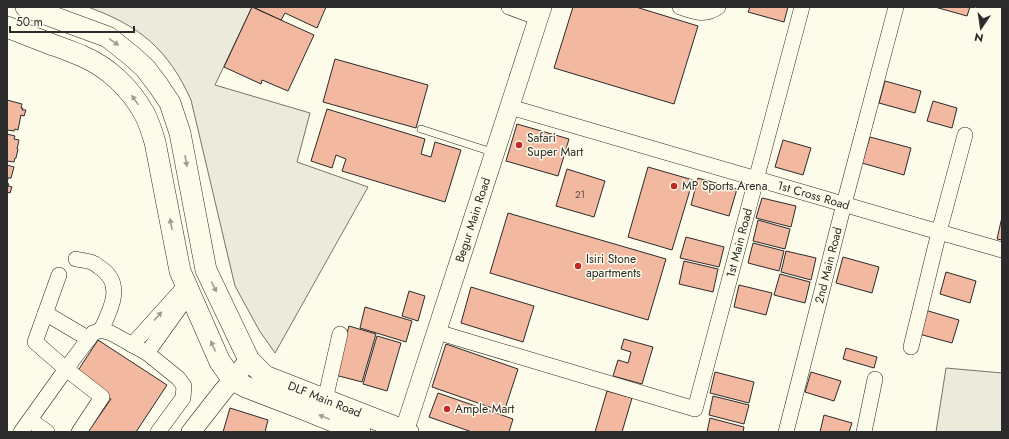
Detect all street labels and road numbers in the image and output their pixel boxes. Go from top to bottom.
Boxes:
street label: Begur Main Road [451,175,495,265]
street label: 1st Cross Road [775,176,852,214]
street label: 1st Main Road [721,206,757,280]
street label: 2nd Main Road [810,225,847,305]
street label: DLF Main Road [285,377,364,422]

